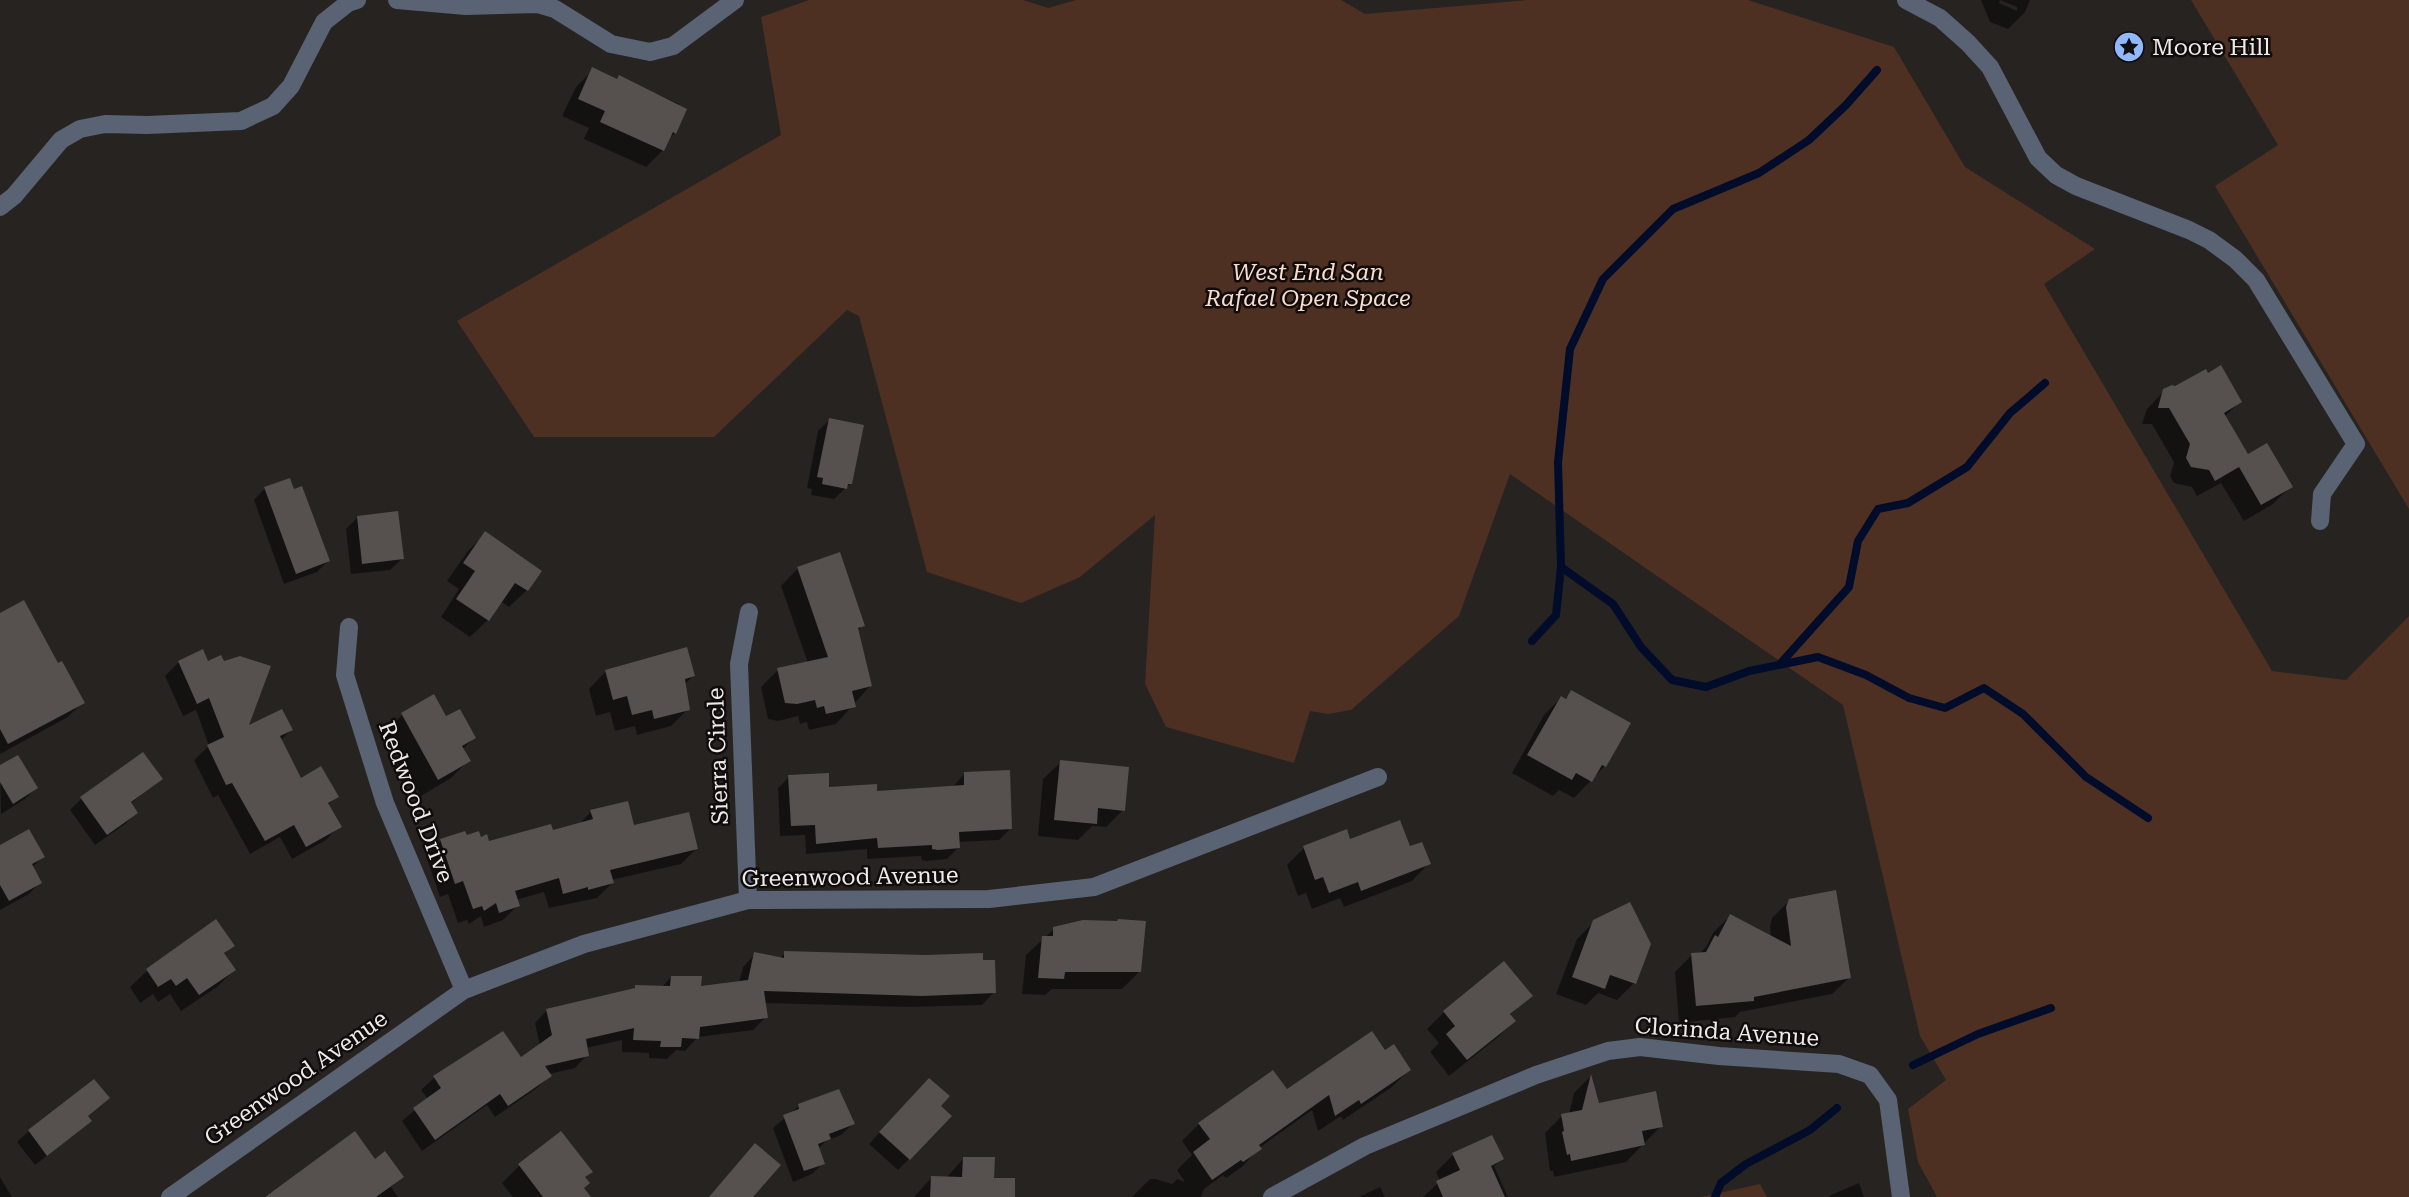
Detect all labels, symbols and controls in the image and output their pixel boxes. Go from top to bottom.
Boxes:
place icon: Moore Hill [2112,30,2146,64]
place label: Moore Hill [2152,34,2270,61]
park label: West End San Rafael Open Space [1204,259,1411,312]
street label: Sierra Circle [702,687,734,825]
street label: Redwood Drive [373,718,459,886]
street label: Greenwood Avenue [741,862,959,892]
street label: Greenwood Avenue [199,1005,393,1151]
street label: Clorinda Avenue [1634,1012,1820,1052]

